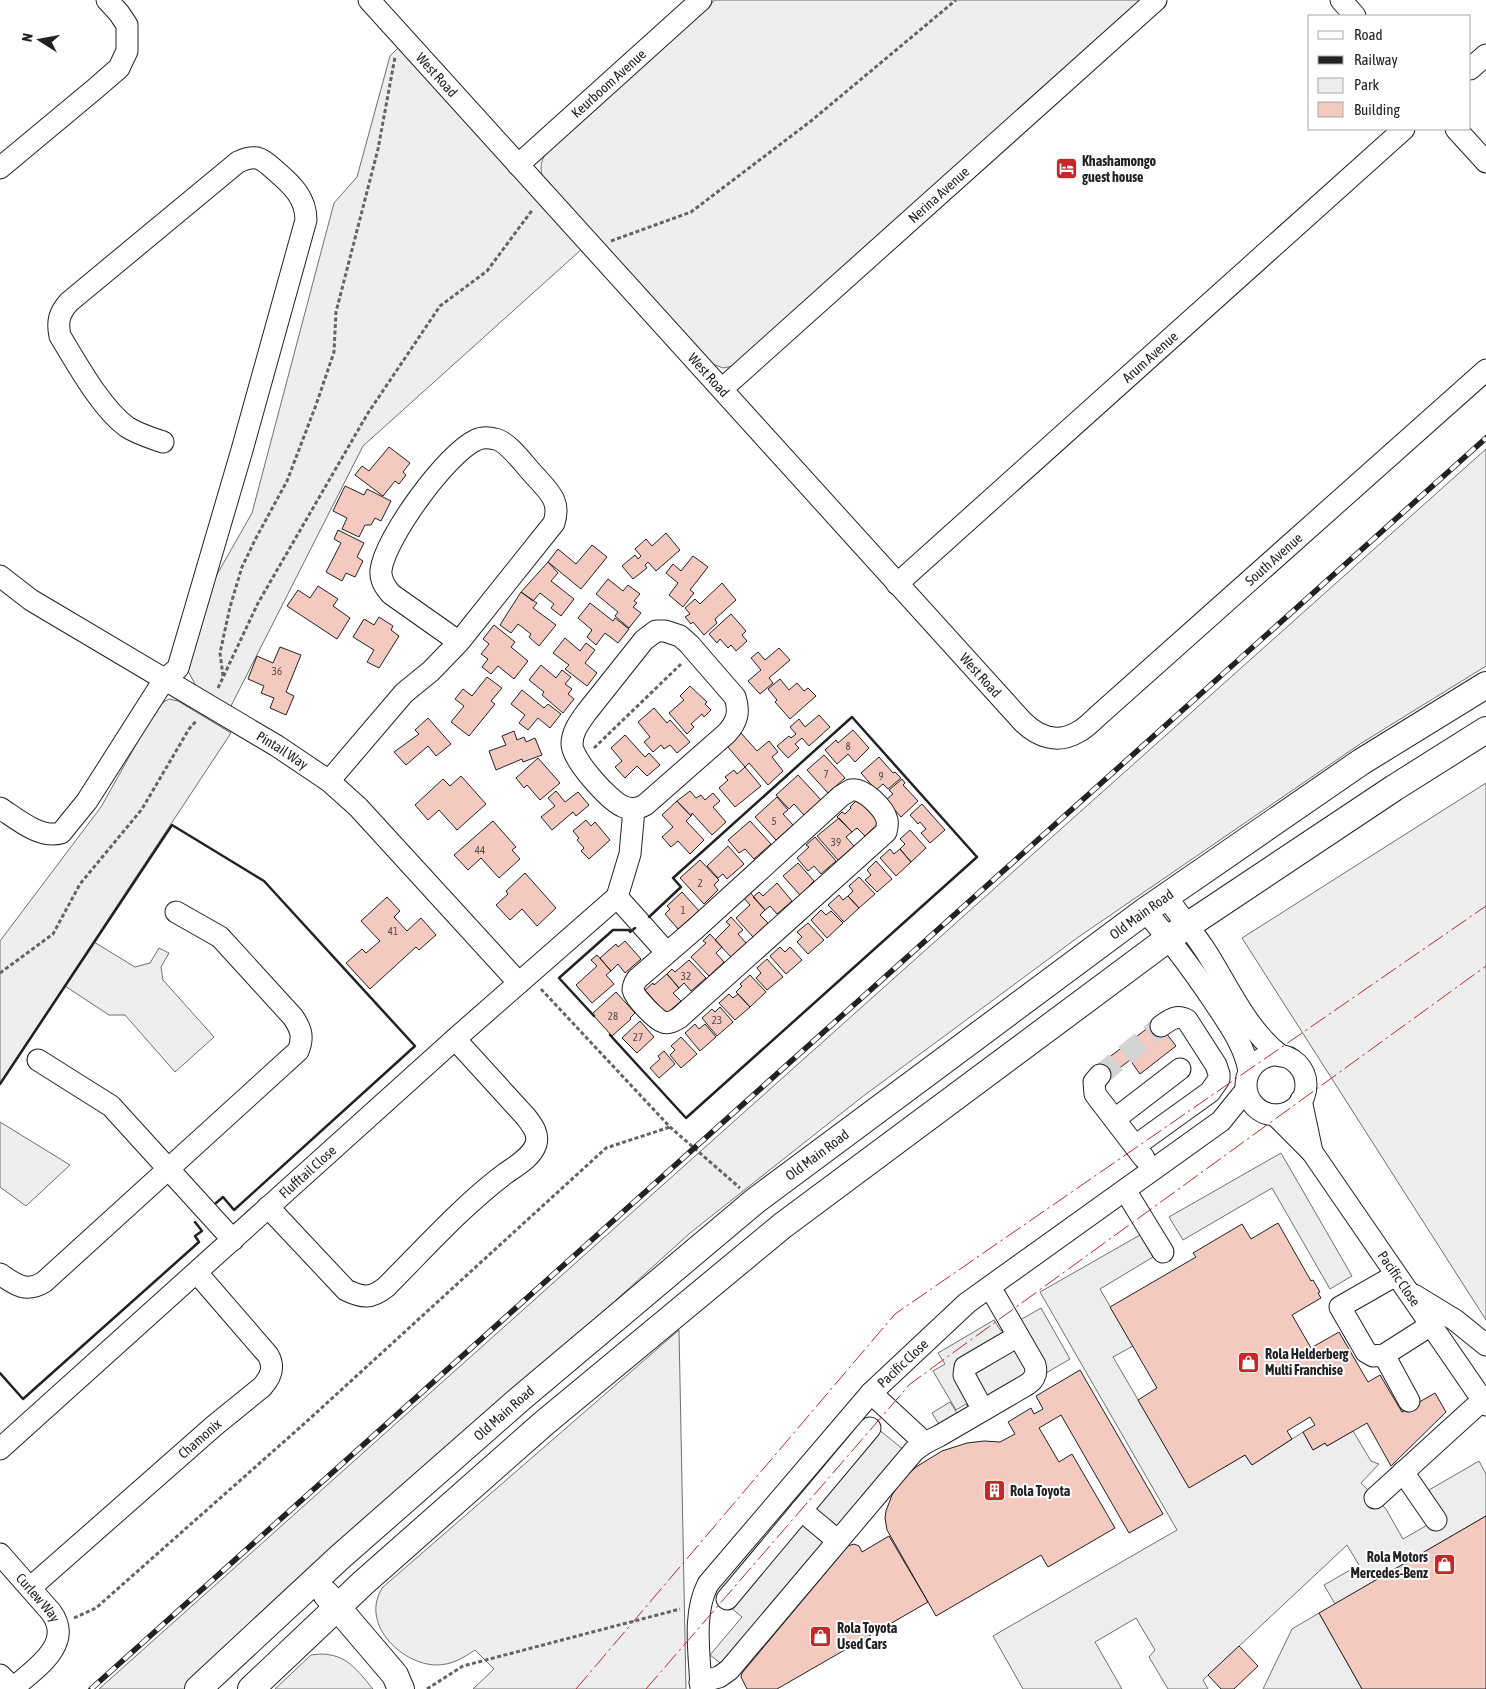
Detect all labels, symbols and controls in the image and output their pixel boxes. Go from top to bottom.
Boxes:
north arrow [15,15,65,65]
legend [1308,15,1471,130]
text: Road [1354,26,1383,43]
text: N [19,32,36,43]
street label: Keurboom Avenue [568,46,649,121]
street label: West Road [413,50,461,100]
text: Railway [1354,51,1398,68]
text: Park [1354,76,1379,93]
text: Building [1354,101,1400,118]
place label: Khashamongo guest house [1082,153,1157,185]
hotel icon: Khashamongo guest house [1054,157,1078,181]
street label: Nerina Avenue [905,163,972,226]
street label: Arum Avenue [1119,328,1181,386]
street label: West Road [685,350,733,400]
street label: South Avenue [1242,530,1305,589]
street label: West Road [957,650,1005,700]
house number: 36 [272,665,282,677]
street label: Pintail Way [254,728,311,773]
house number: 8 [845,740,851,752]
house number: 7 [823,768,829,780]
house number: 9 [878,770,884,782]
house number: 5 [771,815,777,827]
house number: 39 [831,836,841,848]
house number: 44 [475,844,485,856]
house number: 2 [697,877,703,889]
street label: Old Main Road [1106,886,1177,943]
house number: 1 [680,904,686,916]
house number: 41 [388,925,398,937]
house number: 32 [681,970,691,982]
house number: 28 [608,1010,618,1022]
house number: 23 [712,1014,722,1026]
house number: 27 [633,1031,643,1043]
street label: Old Main Road [782,1126,852,1184]
street label: Flufftail Close [276,1142,339,1202]
street label: Pacific Close [1374,1248,1424,1309]
street label: Pacific Close [874,1336,931,1391]
place label: Rola Helderberg Multi Franchise [1265,1346,1350,1378]
shop icon: Rola Helderberg Multi Franchise [1237,1350,1261,1374]
street label: Old Main Road [470,1382,537,1444]
street label: Chamonix [175,1415,225,1462]
building icon: Rola Toyota [982,1479,1006,1503]
place label: Rola Toyota [1010,1483,1071,1499]
place label: Rola Motors Mercedes-Benz [1350,1549,1428,1581]
shop icon: Rola Motors Mercedes-Benz [1432,1553,1456,1577]
street label: Curlew Way [13,1570,63,1625]
place label: Rola Toyota Used Cars [837,1620,898,1652]
shop icon: Rola Toyota Used Cars [809,1624,833,1648]

